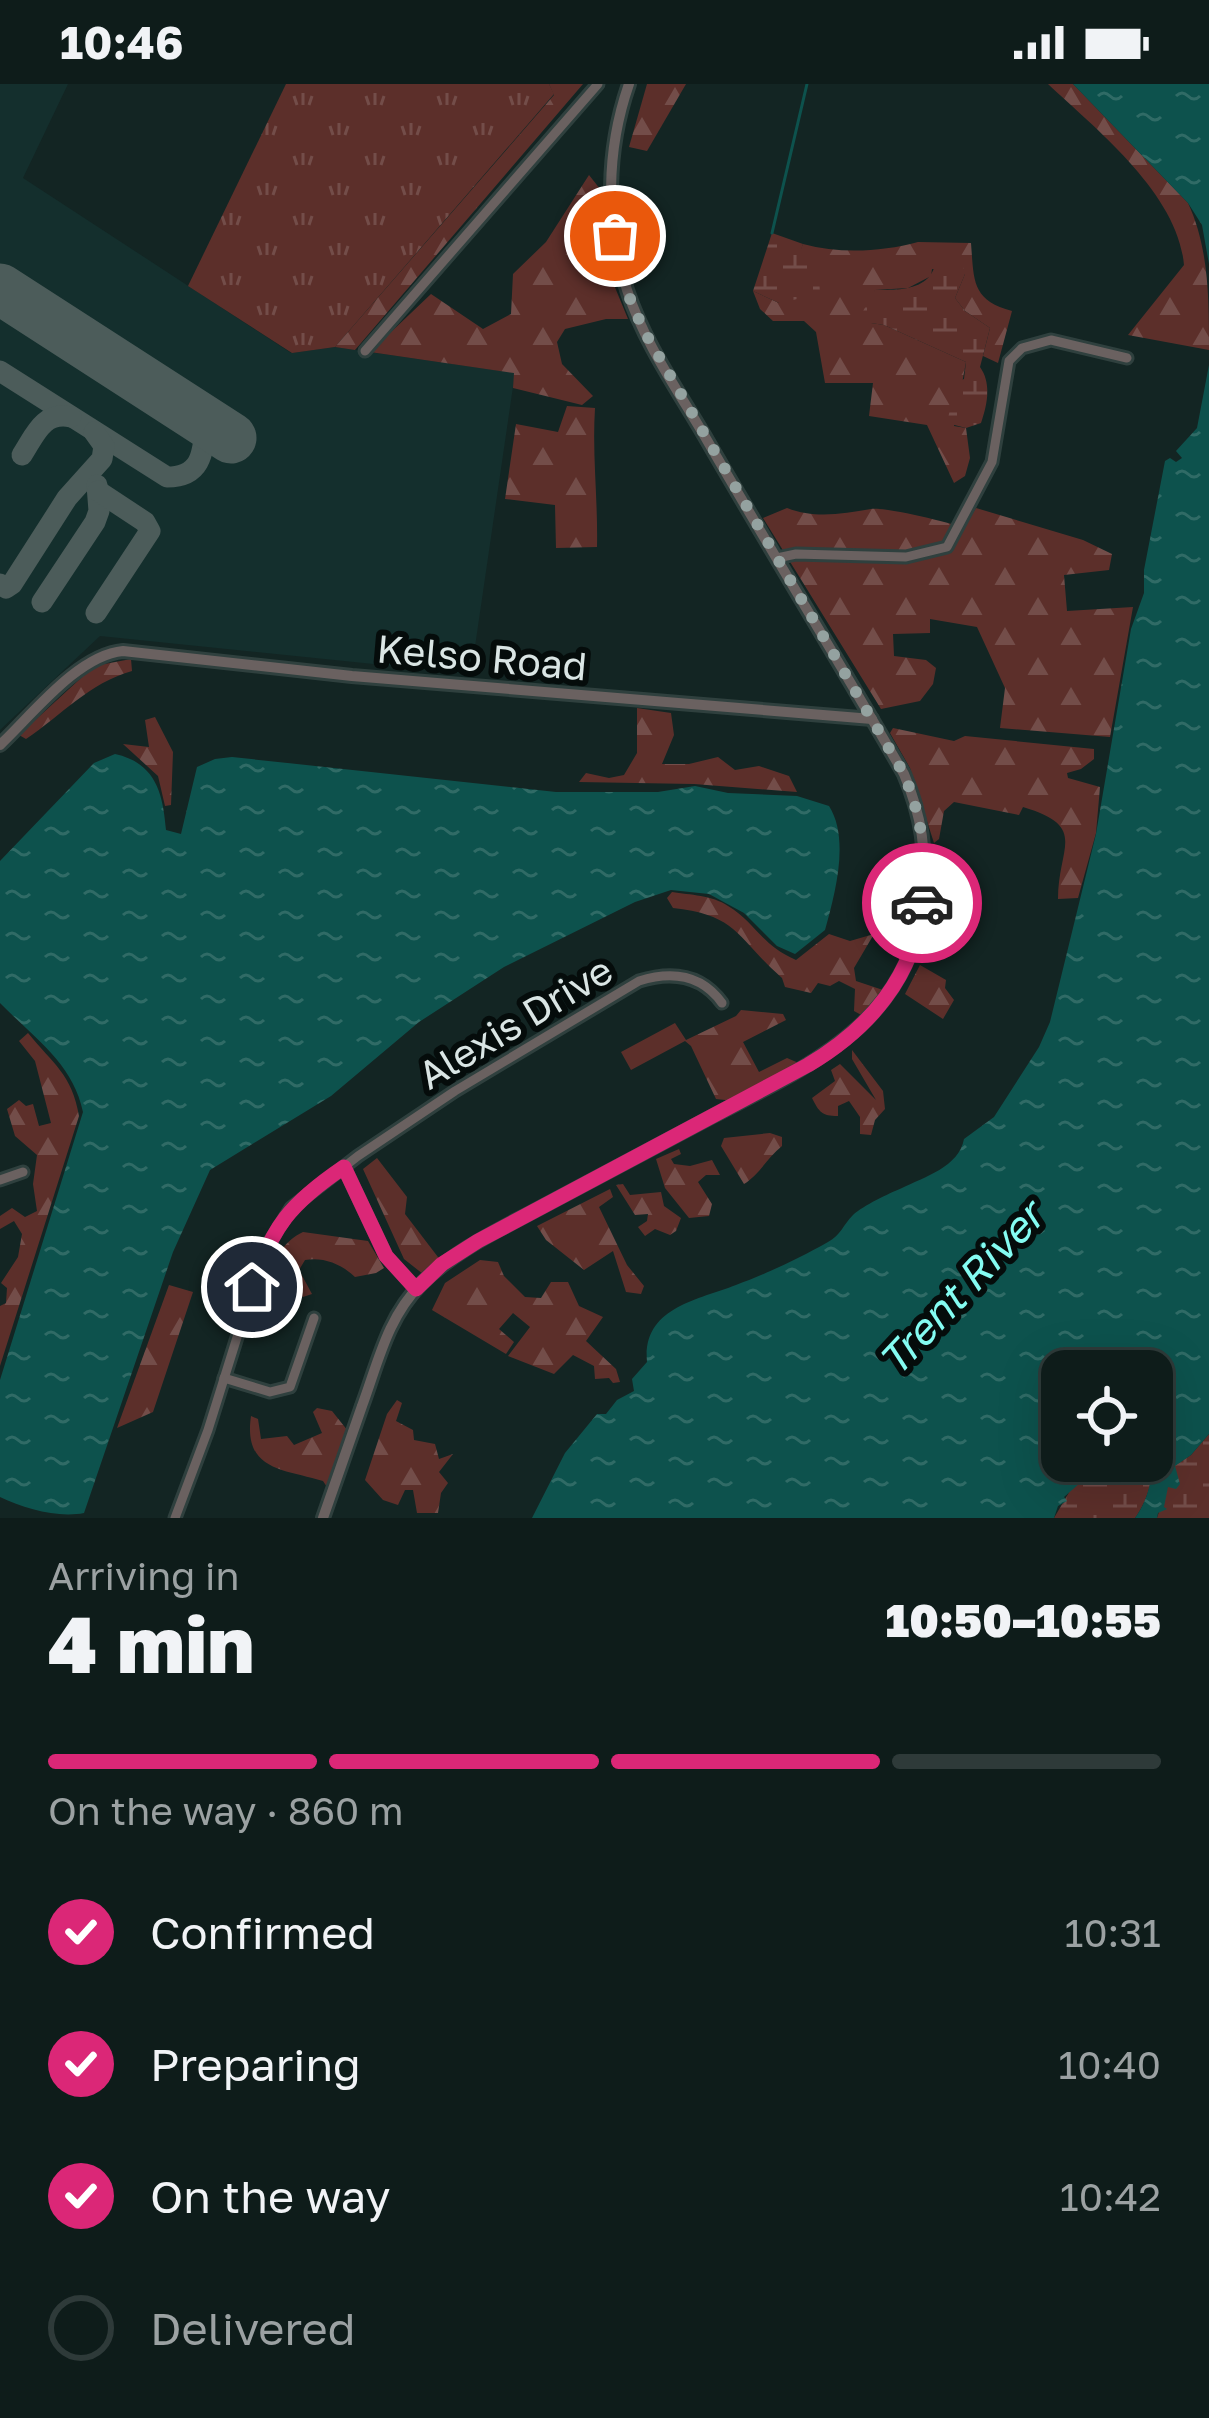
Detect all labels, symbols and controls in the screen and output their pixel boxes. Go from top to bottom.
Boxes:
text: 10:46 [60,15,184,69]
pin [564,185,666,287]
icon: bag [582,203,648,269]
street label: Kelso Road [375,624,589,690]
courier [862,843,982,963]
icon: car [889,870,955,936]
street label: Alexis Drive [409,946,621,1098]
water label: Trent River [867,1187,1057,1385]
pin [201,1236,303,1338]
icon: home [219,1254,285,1320]
map controls [1041,1350,1173,1482]
button: locate [1041,1350,1173,1482]
text: Arriving in [48,1552,239,1599]
text: 10:50–10:55 [886,1593,1161,1647]
text: 4 min [48,1597,254,1690]
text: On the way · 860 m [48,1787,404,1834]
icon: check [48,1899,114,1965]
text: Confirmed [150,1905,375,1959]
text: 10:31 [1064,1909,1161,1956]
icon: check [48,2031,114,2097]
text: Preparing [150,2037,361,2091]
text: 10:40 [1058,2041,1161,2088]
icon: check [48,2163,114,2229]
text: On the way [150,2169,391,2223]
text: 10:42 [1060,2173,1161,2220]
text: Delivered [150,2301,355,2355]

